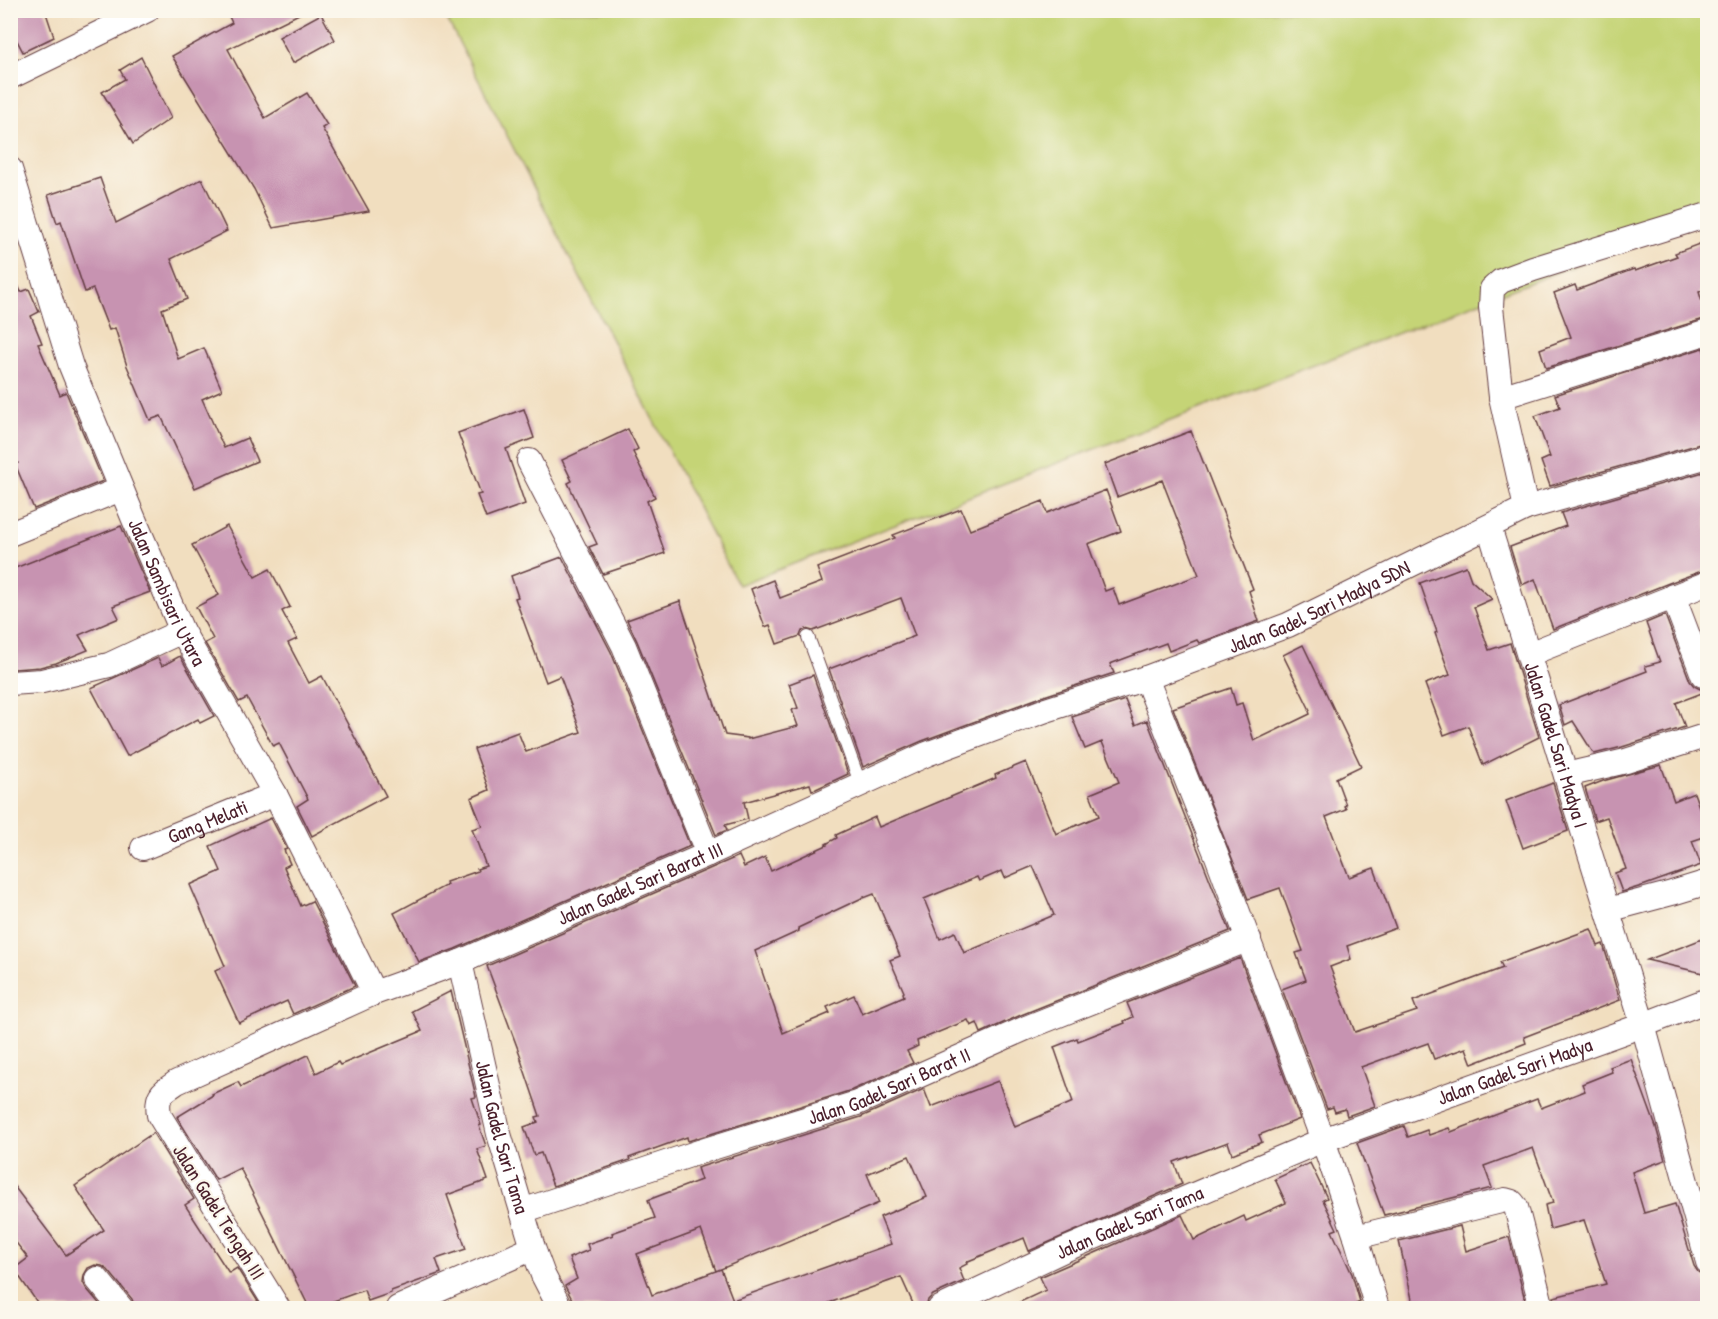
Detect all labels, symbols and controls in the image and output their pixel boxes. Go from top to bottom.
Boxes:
street label: Jalan Sambisari Utara [122,514,213,671]
street label: Jalan Gadel Sari Madya SDN [1224,553,1414,659]
street label: Jalan Gadel Sari Madya I [1518,658,1595,831]
street label: Gang Melati [163,793,252,850]
street label: Jalan Gadel Sari Barat III [553,835,727,931]
street label: Jalan Gadel Sari Madya [1433,1030,1596,1111]
street label: Jalan Gadel Sari Barat II [804,1040,974,1130]
street label: Jalan Gadel Sari Tama [470,1058,536,1217]
street label: Jalan Gadel Tengah III [167,1139,272,1285]
street label: Jalan Gadel Sari Tama [1051,1178,1207,1265]

